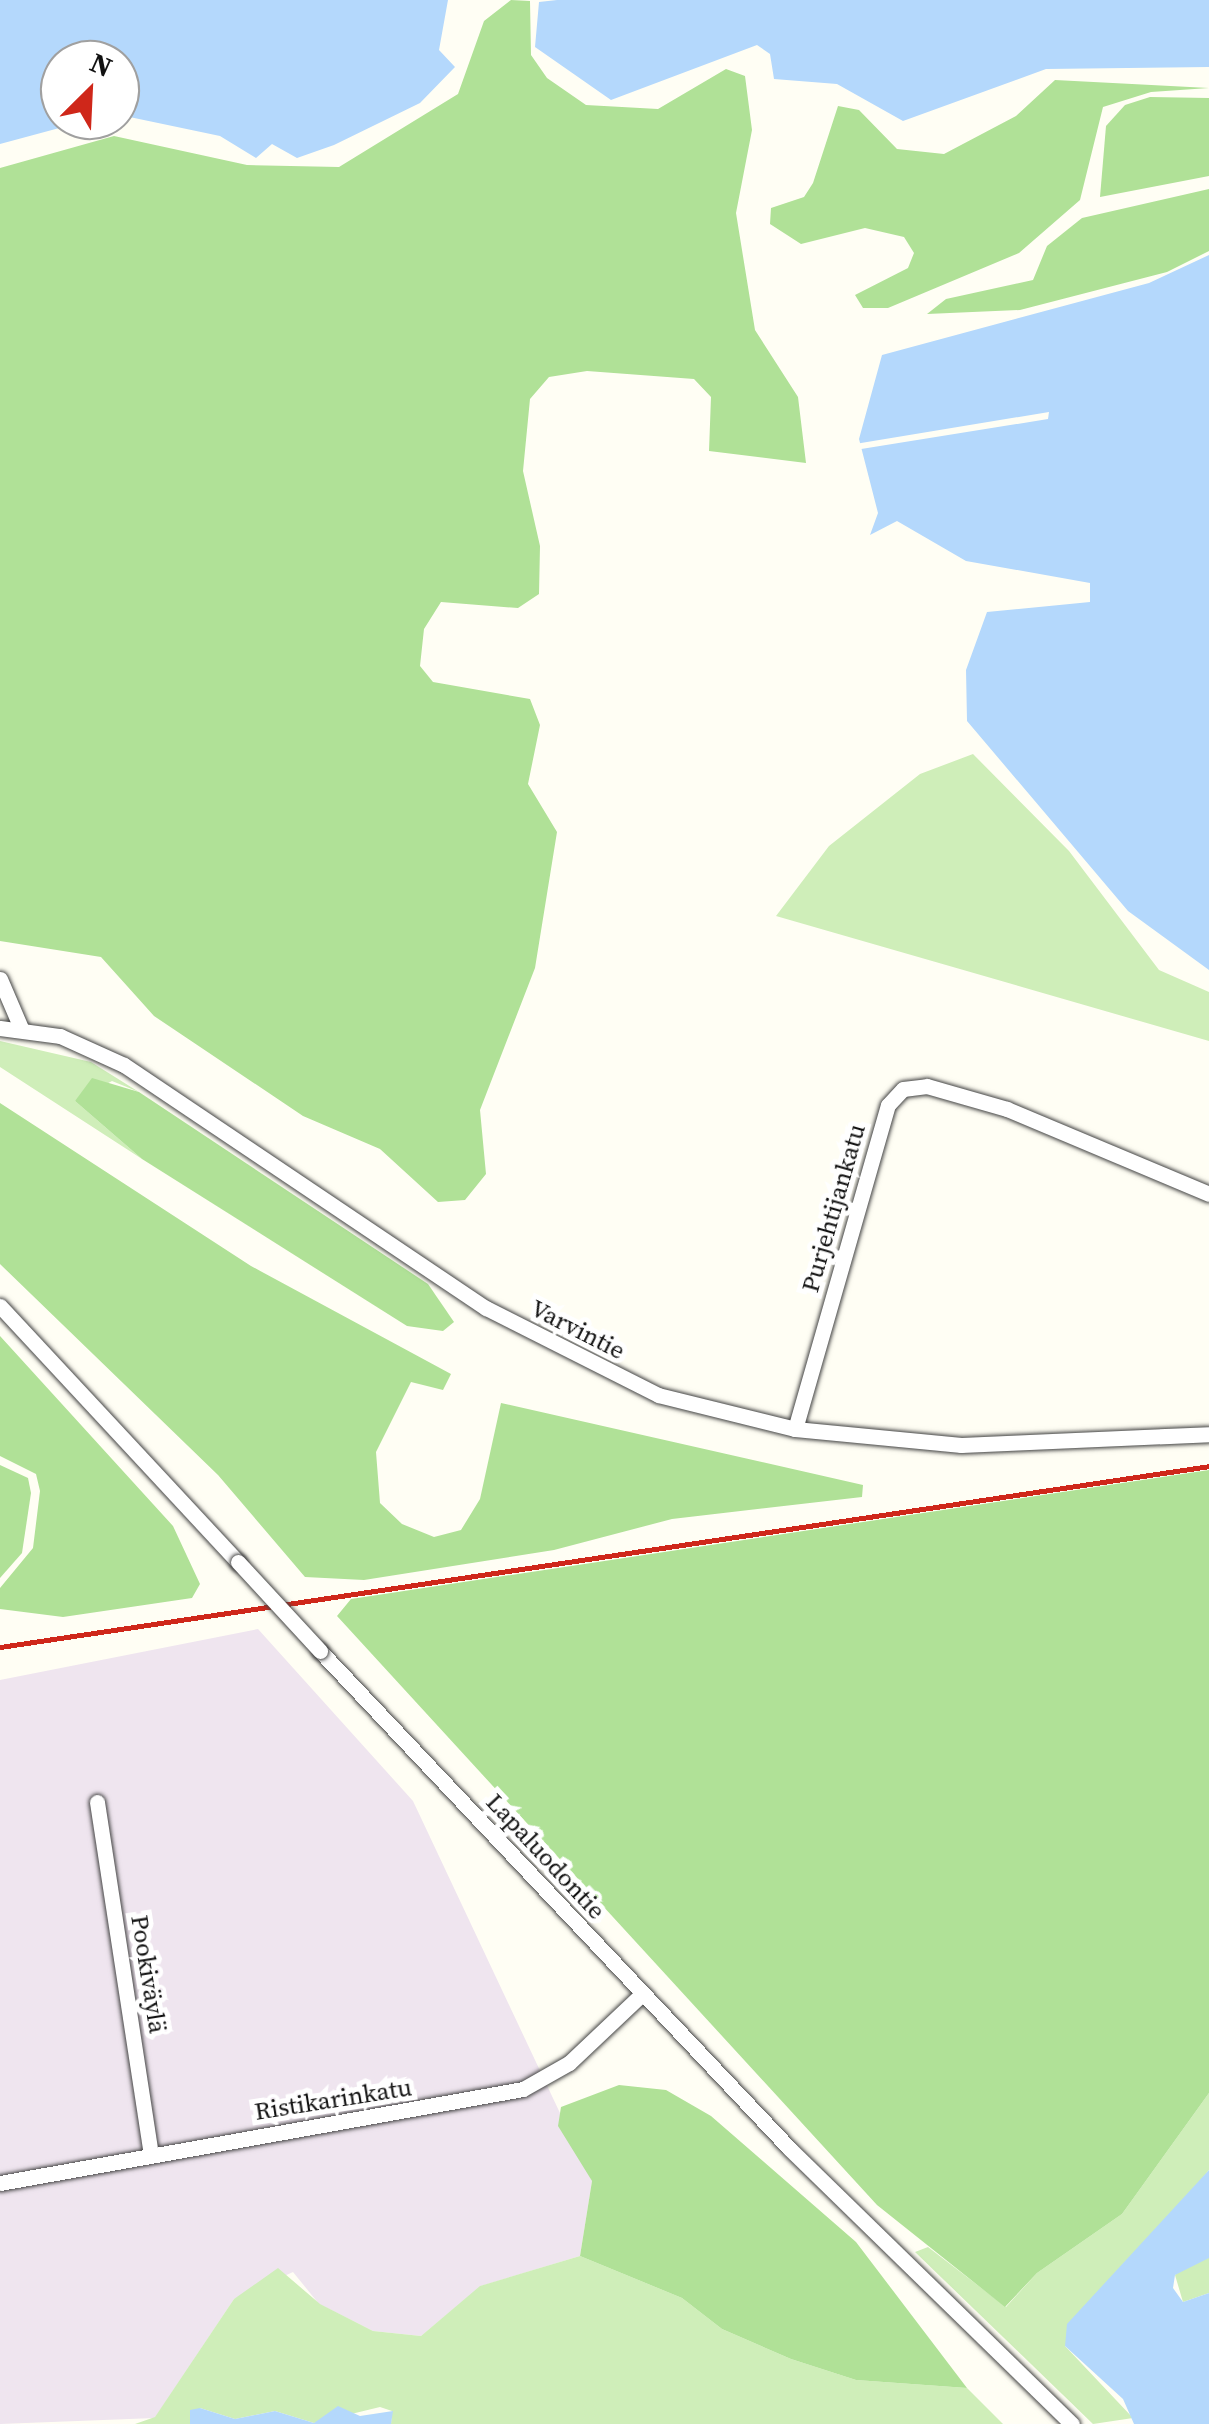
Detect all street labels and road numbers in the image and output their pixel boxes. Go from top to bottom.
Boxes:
street label: Purjehtijankatu [795,1120,871,1296]
street label: Varvintie [526,1293,630,1365]
street label: Lapaluodontie [480,1787,612,1925]
street label: Pookiväylä [125,1913,173,2035]
street label: Ristikarinkatu [252,2072,414,2126]

